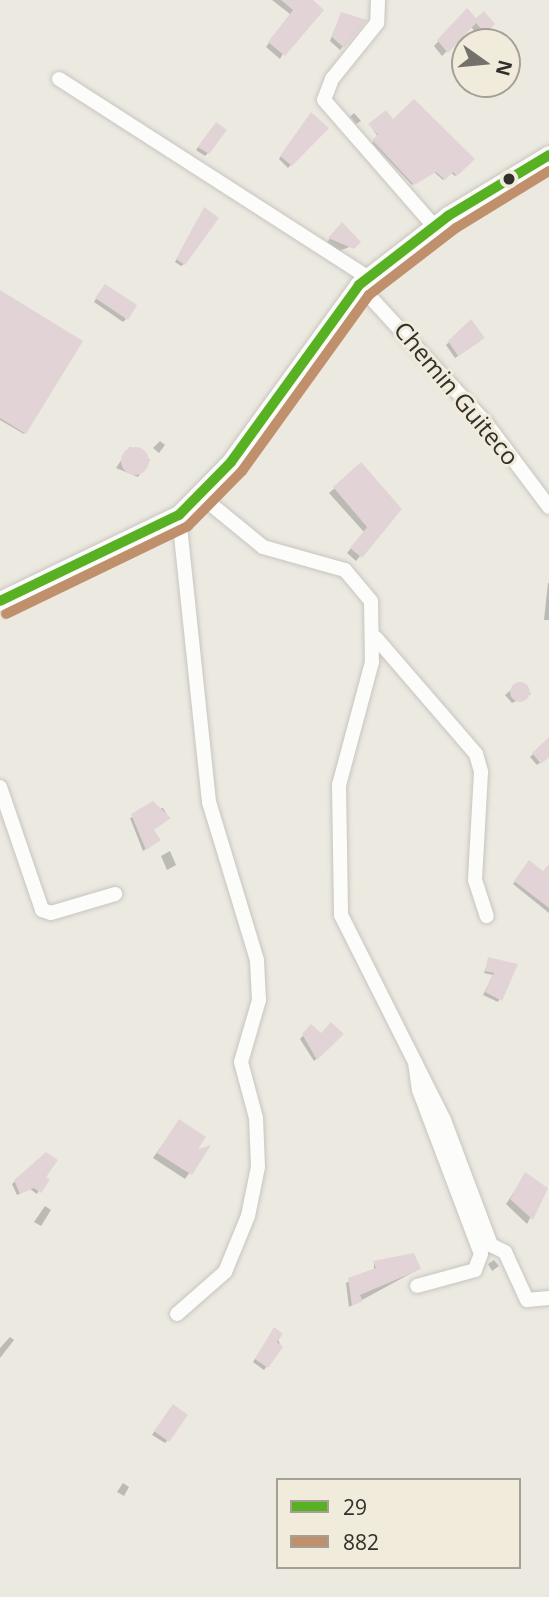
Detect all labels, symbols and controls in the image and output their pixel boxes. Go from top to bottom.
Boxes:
north arrow [451,28,521,98]
text: N [490,57,519,79]
unlabelled marker [502,172,516,186]
street label: Chemin Guiteco [389,315,525,471]
legend [276,1478,521,1569]
text: 29 [343,1493,367,1521]
text: 882 [343,1528,379,1556]

